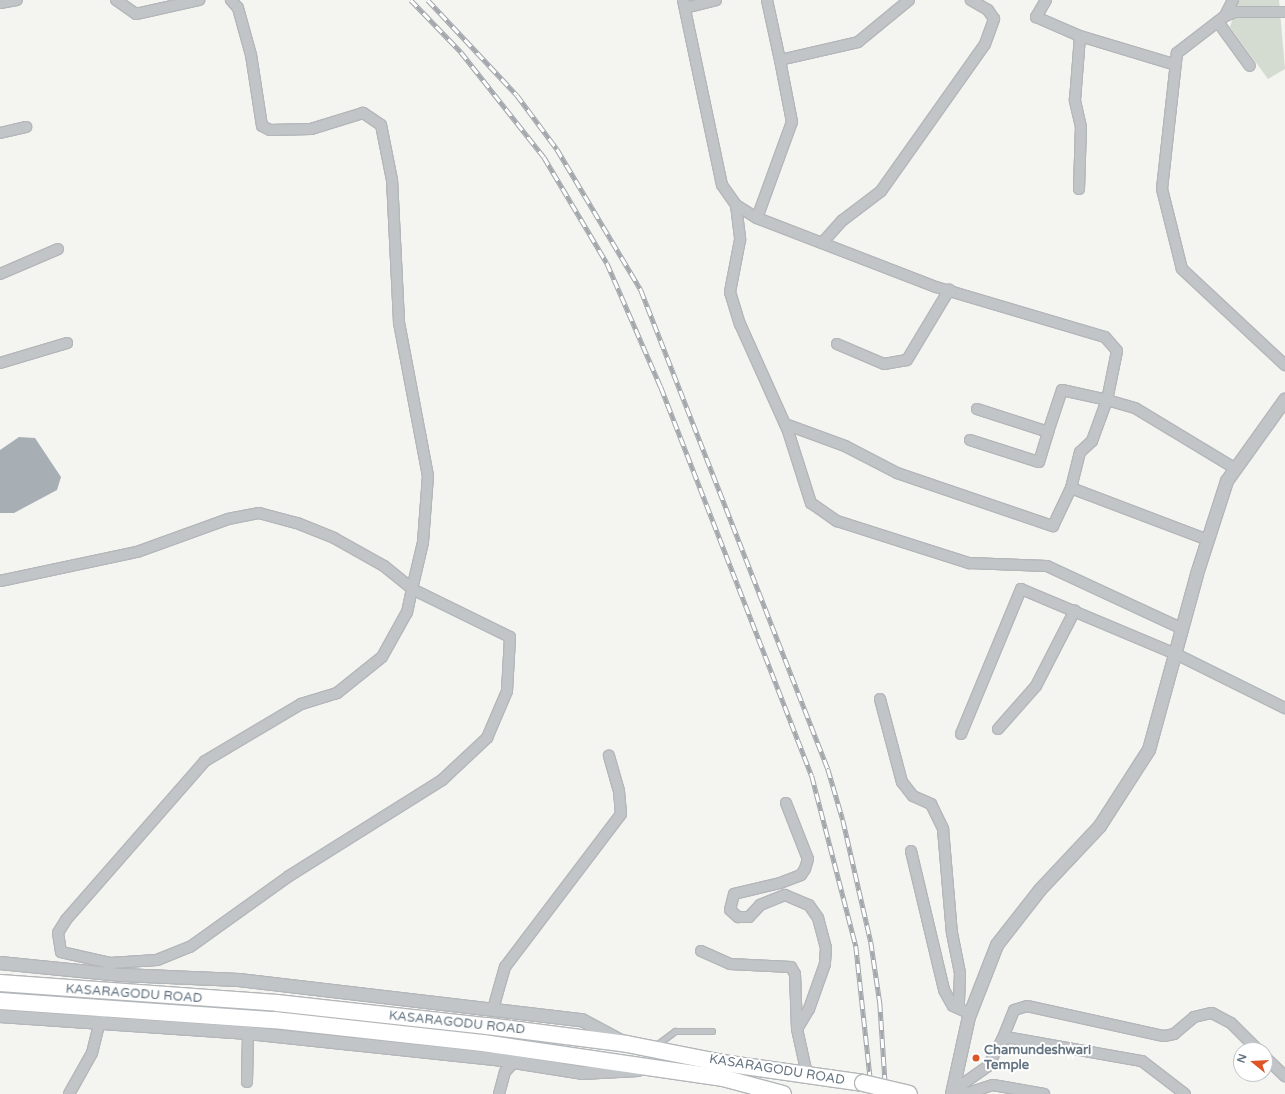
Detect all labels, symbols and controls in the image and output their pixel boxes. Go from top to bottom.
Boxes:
street label: KASARAGODU ROAD [65,981,203,1007]
street label: KASARAGODU ROAD [388,1008,526,1038]
north arrow [1233,1042,1273,1082]
place label: Chamundeshwari Temple [984,1043,1091,1074]
street label: KASARAGODU ROAD [708,1052,846,1088]
text: N [1235,1052,1250,1065]
marker: Chamundeshwari Temple [971,1053,981,1063]

